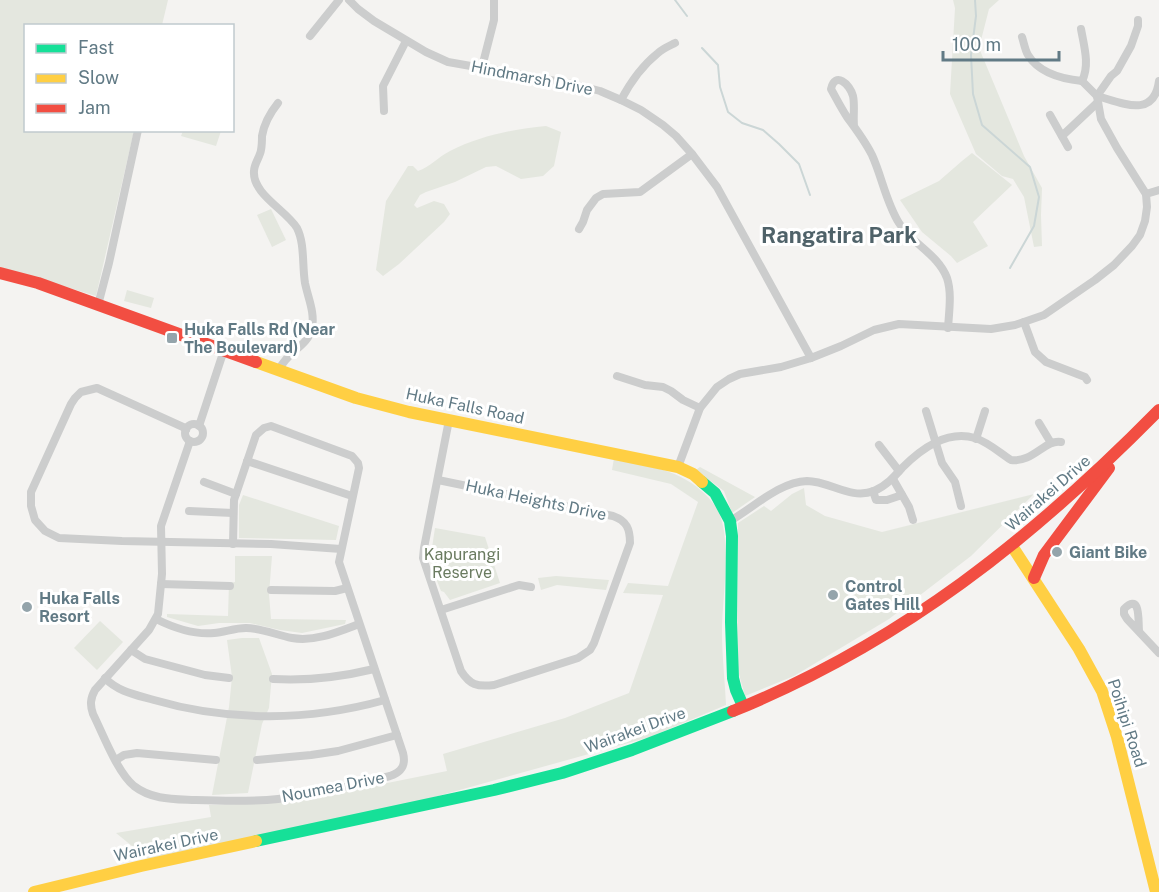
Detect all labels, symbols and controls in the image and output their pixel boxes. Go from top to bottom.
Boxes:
legend [24,24,234,132]
scale bar [943,24,1058,62]
text: 100 m [952,34,1001,55]
text: Fast [78,37,114,58]
street label: Hindmarsh Drive [470,57,594,99]
text: Slow [78,67,119,88]
text: Jam [78,97,111,118]
district label: Rangatira Park [761,222,917,248]
place label: Huka Falls Rd (Near The Boulevard) [184,320,335,357]
marker: Huka Falls Rd (Near The Boulevard) [165,331,179,345]
street label: Huka Falls Road [404,384,526,428]
street label: Wairakei Drive [1002,451,1094,535]
street label: Huka Heights Drive [464,476,608,524]
place label: Giant Bike [1069,543,1147,562]
park label: Kapurangi Reserve [424,545,500,582]
marker: Giant Bike [1050,545,1064,559]
place label: Control Gates Hill [845,577,920,614]
marker: Control Gates Hill [826,588,840,602]
place label: Huka Falls Resort [39,589,120,626]
marker: Huka Falls Resort [20,600,34,614]
street label: Poihipi Road [1104,676,1150,770]
street label: Wairakei Drive [582,703,688,757]
street label: Noumea Drive [280,768,386,806]
street label: Wairakei Drive [112,825,220,865]

